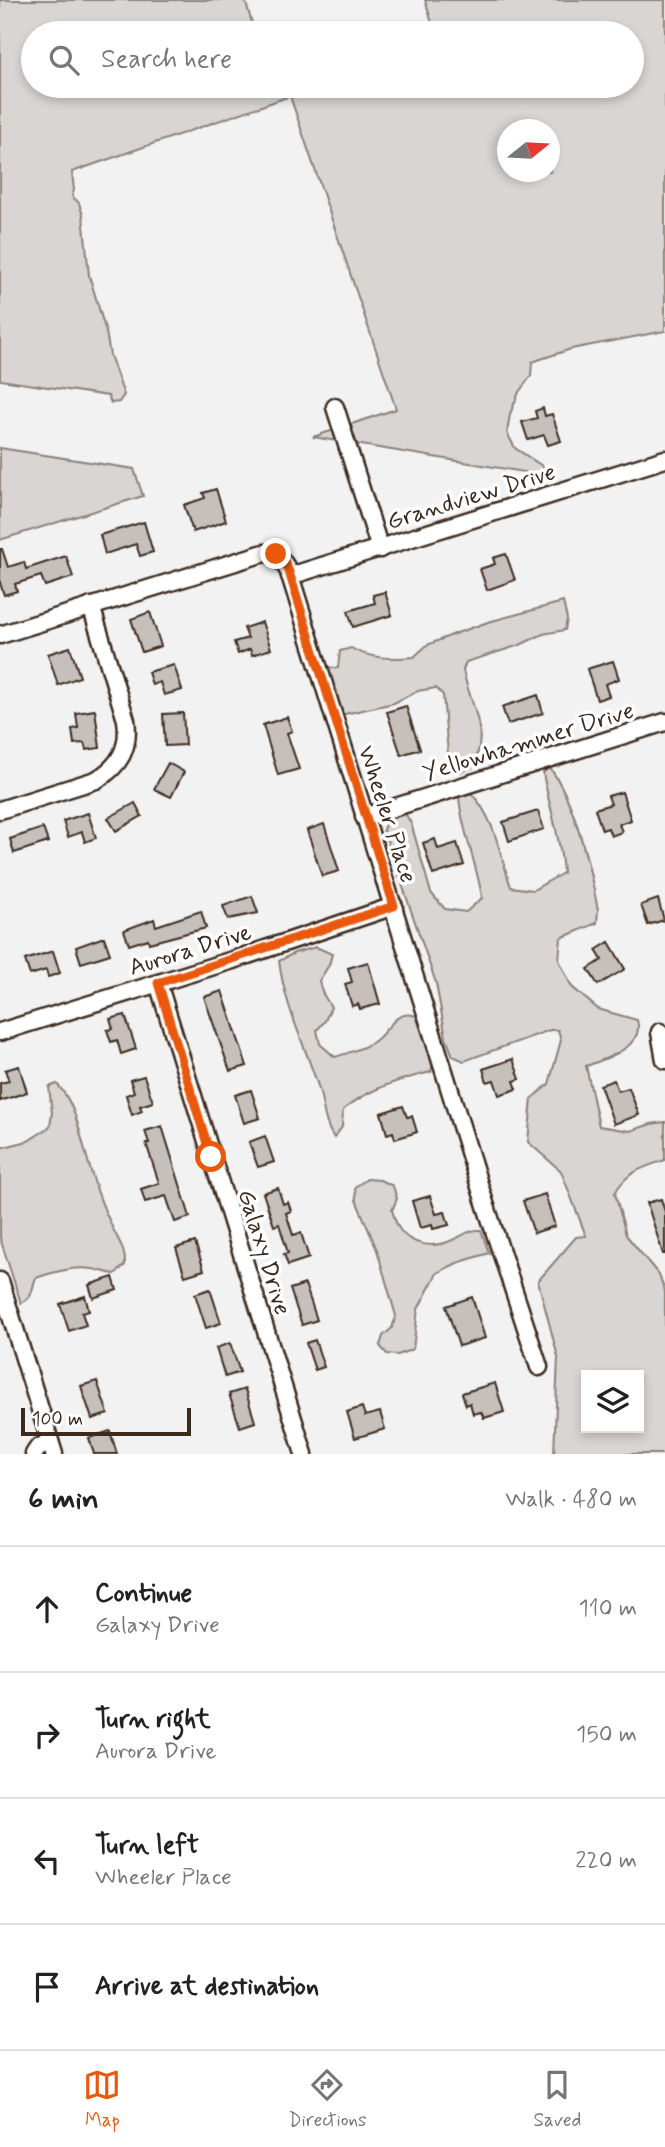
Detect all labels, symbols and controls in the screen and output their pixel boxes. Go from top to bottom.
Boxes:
search box [21,21,644,98]
icon: search [45,41,83,79]
text: Search here [101,43,232,77]
north arrow [497,119,560,182]
street label: Grandview Drive [383,457,560,538]
route end [260,538,291,569]
street label: Yellowhammer Drive [419,696,638,789]
street label: Wheeler Place [350,742,423,887]
street label: Aurora Drive [125,917,255,984]
route start [195,1141,226,1172]
street label: Galaxy Drive [230,1186,297,1319]
map controls [581,1370,644,1433]
button: layers [581,1370,644,1433]
scale bar [21,1405,191,1437]
text: 100 m [32,1407,83,1432]
text: 6 min [28,1480,99,1519]
text: Walk · 480 m [505,1485,637,1515]
text: Continue [95,1577,192,1611]
icon: ahead [28,1590,66,1628]
text: 110 m [578,1594,637,1624]
text: Galaxy Drive [95,1611,220,1641]
text: Turn right [95,1703,211,1737]
icon: right [28,1716,66,1754]
text: 150 m [576,1720,637,1750]
text: Aurora Drive [95,1737,216,1767]
text: Turn left [95,1829,199,1863]
icon: left [28,1842,66,1880]
text: 220 m [575,1846,637,1876]
text: Wheeler Place [95,1863,232,1893]
icon: arrive [28,1968,66,2006]
text: Arrive at destination [95,1970,319,2004]
tab: Map [83,2066,121,2133]
tab: Directions [288,2066,367,2133]
tab: Saved [533,2066,581,2133]

